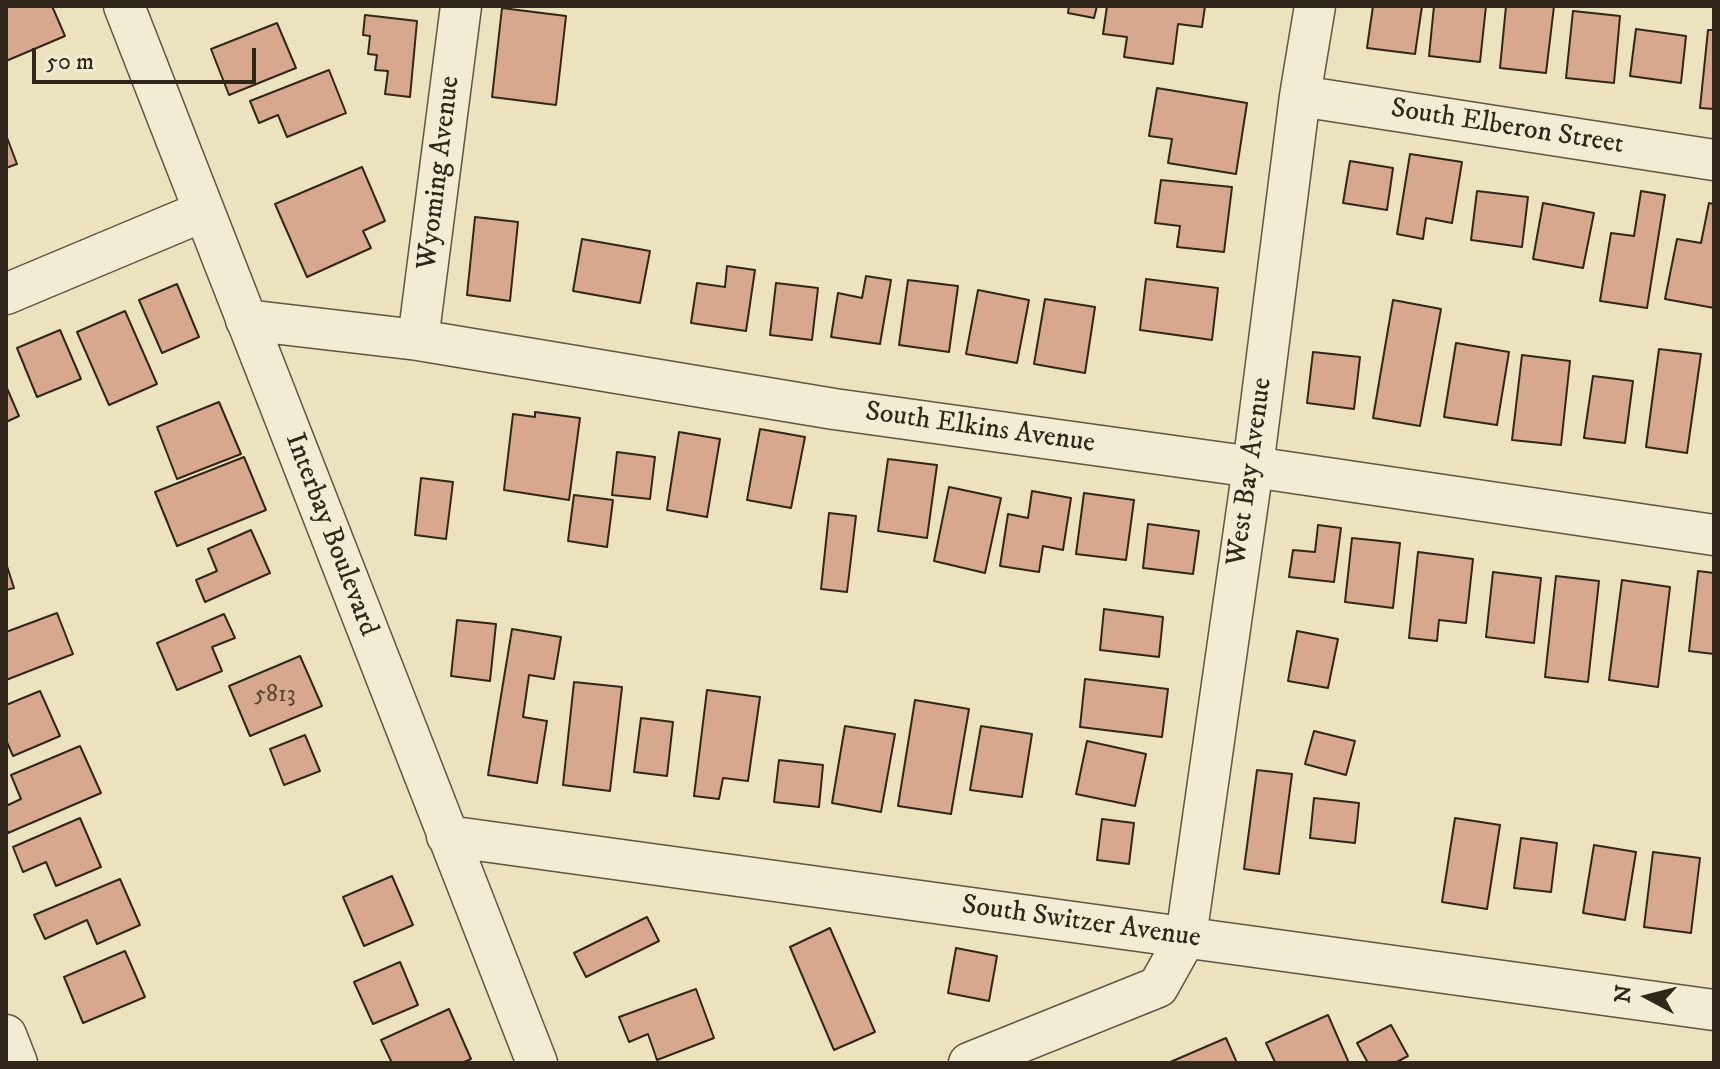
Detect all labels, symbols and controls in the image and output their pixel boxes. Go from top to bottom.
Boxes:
scale bar [36,32,260,82]
text: 50 m [46,47,94,77]
street label: Wyoming Avenue [411,74,469,272]
street label: South Elberon Street [1388,93,1626,163]
street label: West Bay Avenue [1221,376,1281,568]
street label: South Elkins Avenue [863,396,1097,462]
street label: Interbay Boulevard [276,429,384,641]
house number: 5813 [254,682,296,710]
street label: South Switzer Avenue [959,890,1203,956]
north arrow [1608,957,1688,1037]
text: N [1609,983,1638,1005]

